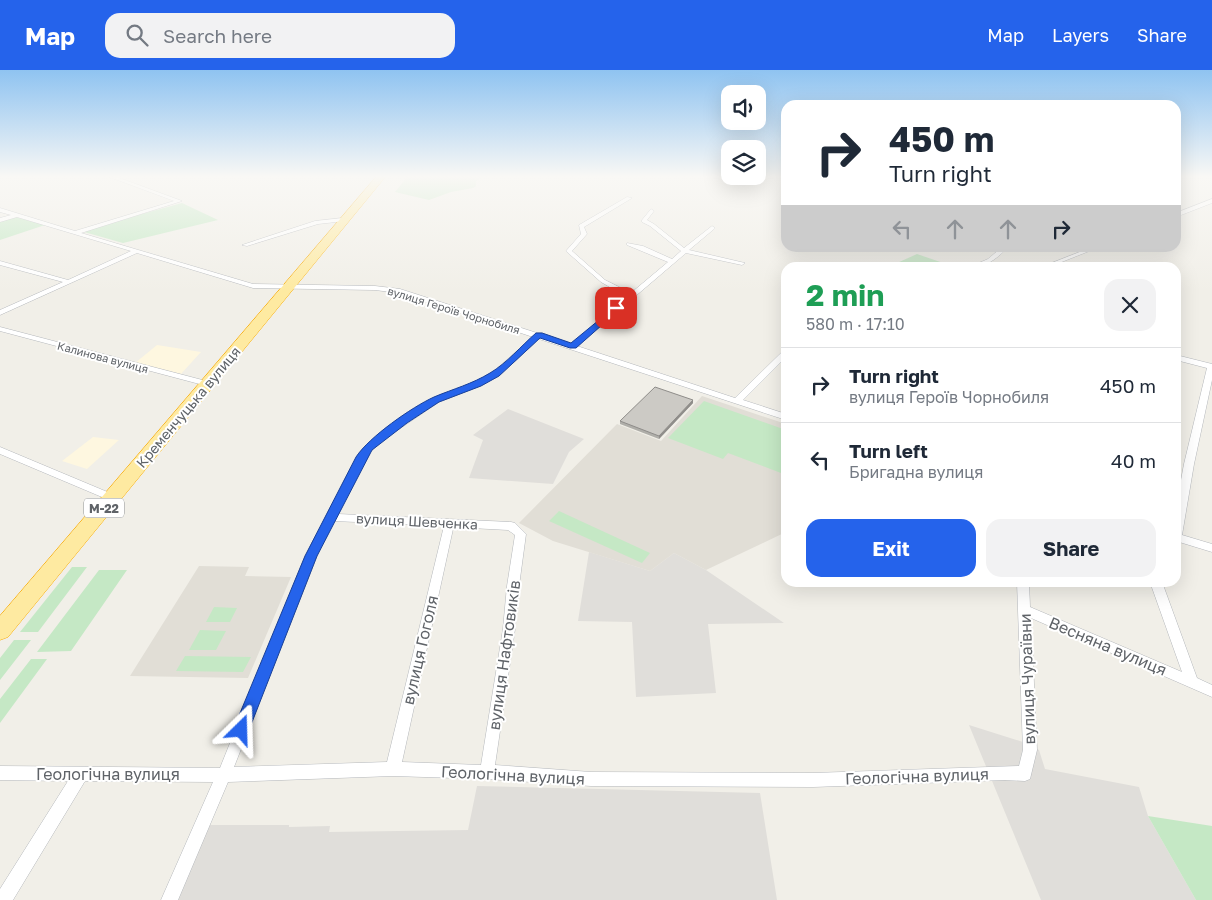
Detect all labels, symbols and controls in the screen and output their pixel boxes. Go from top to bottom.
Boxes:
search box [105,13,455,58]
text: Map [25,21,75,50]
icon: search [123,21,151,49]
text: Search here [163,24,272,47]
text: Map [987,24,1024,46]
text: Layers [1052,24,1109,46]
text: Share [1137,24,1187,46]
map controls [721,85,766,185]
button: sound [721,85,766,130]
text: 450 m [889,118,994,160]
icon: right [806,120,871,185]
button: layers [721,140,766,185]
text: Turn right [889,160,992,187]
icon: left [888,215,916,243]
icon: ahead [941,215,969,243]
icon: ahead [994,215,1022,243]
icon: right [1047,215,1075,243]
text: 2 min [806,277,884,313]
button: close [1104,279,1156,331]
street label: вулиця Героїв Чорнобиля [386,284,522,336]
pin [595,287,637,329]
icon: arrive [602,294,630,322]
text: 580 m · 17:10 [806,314,905,334]
street label: Калинова вулиця [56,339,150,375]
street label: Кременчуцька вулиця [132,343,244,471]
text: Turn right [849,364,939,387]
icon: right [806,371,834,399]
text: 450 m [1100,374,1156,397]
text: вулиця Героїв Чорнобиля [849,387,1049,407]
text: Turn left [849,439,928,462]
icon: left [806,446,834,474]
text: 40 m [1111,449,1156,472]
text: Бригадна вулиця [849,462,983,482]
road number: М-22 [84,498,124,518]
street label: вулиця Шевченка [356,509,478,533]
button: Exit [806,519,976,577]
button: Share [986,519,1156,577]
street label: вулиця Нафтовиків [484,579,524,731]
street label: вулиця Гоголя [398,593,442,707]
street label: Весняна вулиця [1046,612,1170,680]
street label: вулиця Чураївни [1015,613,1039,745]
position arrow [214,703,266,755]
street label: Геологічна вулиця [441,761,585,789]
street label: Геологічна вулиця [845,763,989,789]
street label: Геологічна вулиця [36,764,180,784]

